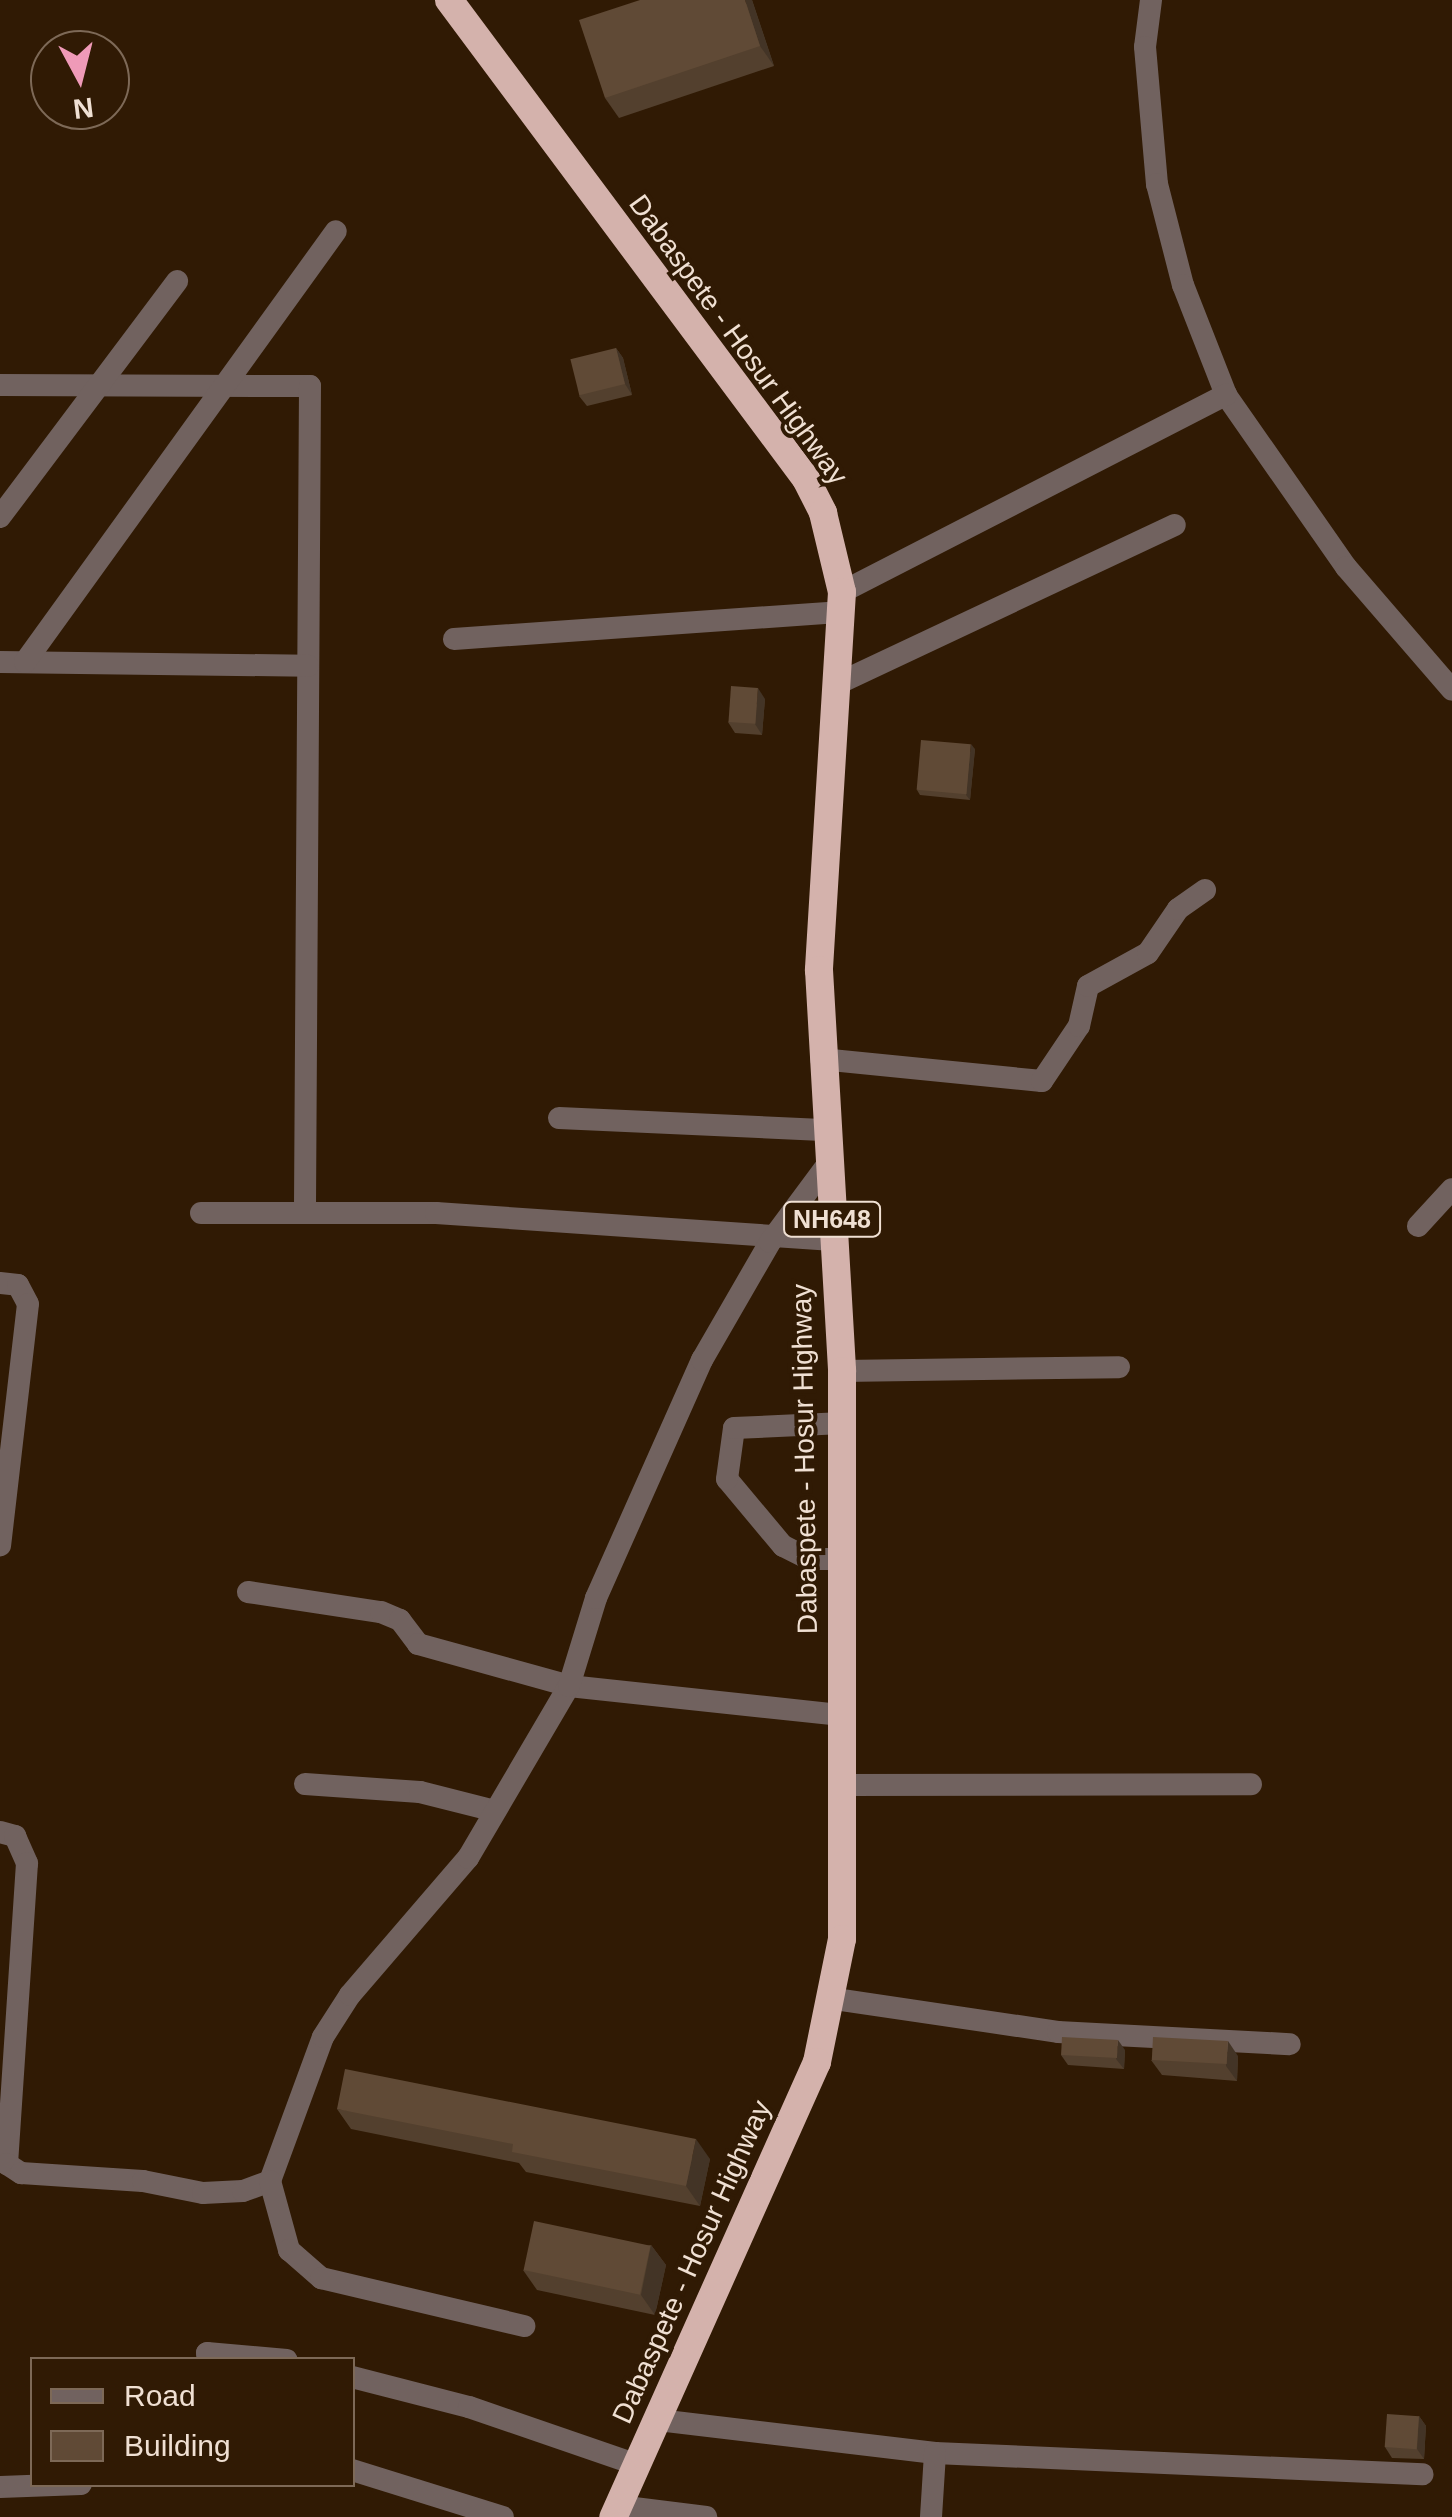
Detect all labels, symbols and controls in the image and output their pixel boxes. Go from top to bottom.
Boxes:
north arrow [30,30,130,130]
text: N [72,92,95,125]
street label: Dabaspete - Hosur Highway [621,188,855,492]
road number: NH648 [782,1199,882,1239]
street label: Dabaspete - Hosur Highway [785,1284,825,1634]
street label: Dabaspete - Hosur Highway [605,2095,779,2429]
legend [30,2357,355,2487]
text: Road [124,2379,196,2412]
text: Building [124,2429,231,2462]

